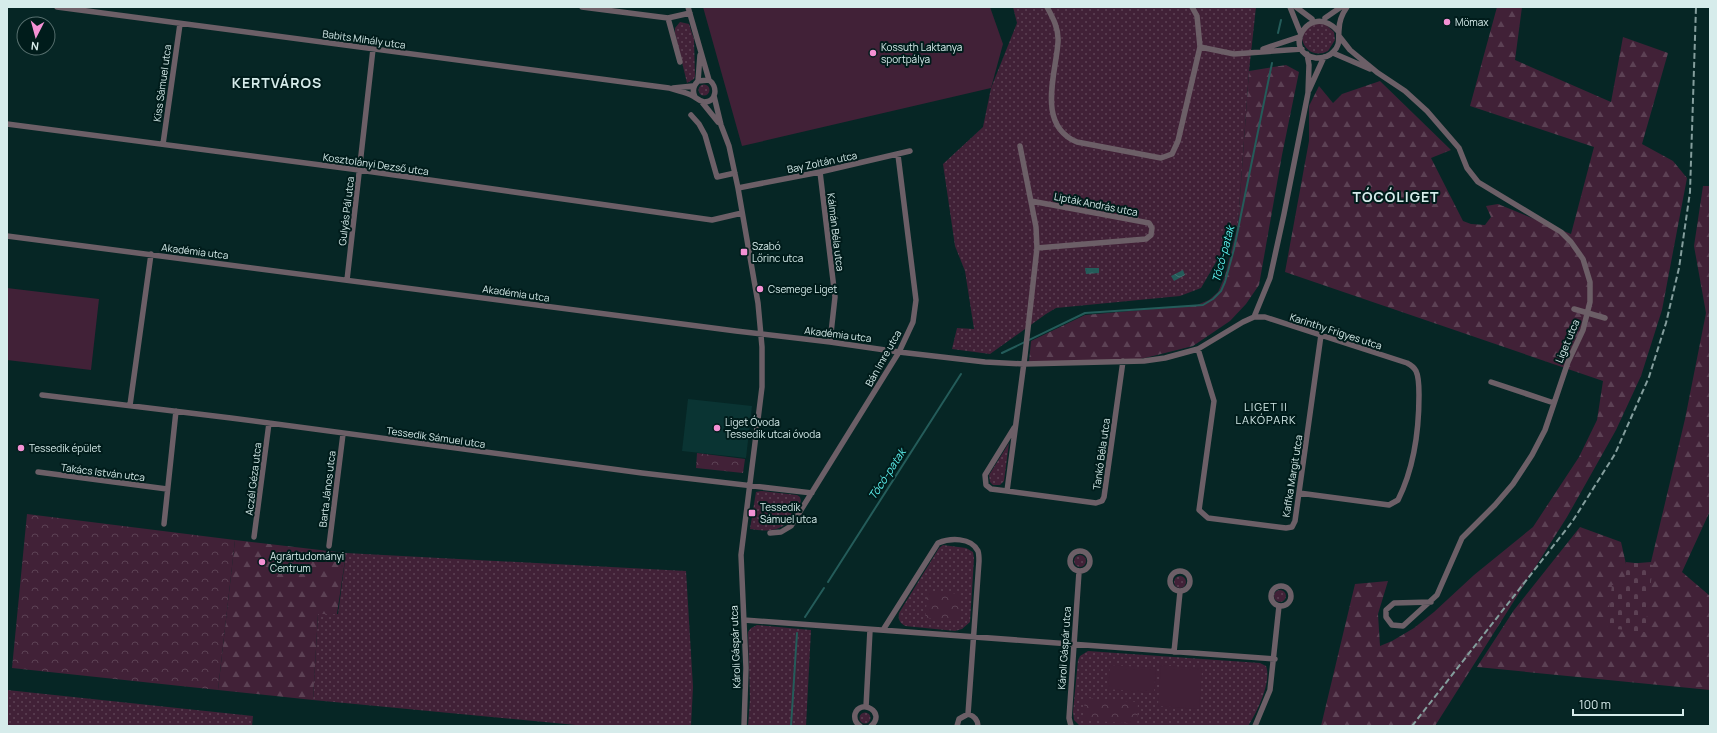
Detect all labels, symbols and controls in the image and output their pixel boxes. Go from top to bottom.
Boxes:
place label: Mömax [1455,15,1489,29]
north arrow [16,16,56,56]
marker: Mömax [1442,17,1452,27]
street label: Babits Mihály utca [322,26,406,52]
text: N [30,39,40,54]
place label: Kossuth Laktanya sportpálya [881,40,962,66]
street label: Kiss Sámuel utca [150,43,174,123]
marker: Kossuth Laktanya sportpálya [868,48,878,58]
district label: KERTVÁROS [232,73,322,92]
street label: Bay Zoltán utca [786,148,858,176]
street label: Kosztolányi Dezső utca [322,150,430,178]
street label: Gulyás Pál utca [335,176,357,246]
district label: TÓCÓLIGET [1352,187,1440,206]
street label: Lipták András utca [1053,189,1139,219]
street label: Kálmán Béla utca [824,192,848,272]
water label: Tócó-patak [1208,223,1238,284]
place label: Szabó Lőrinc utca [752,239,803,265]
street label: Akadémia utca [161,240,229,262]
marker: Szabó Lőrinc utca [739,247,749,257]
street label: Akadémia utca [482,281,550,305]
place label: Csemege Liget [768,282,837,296]
marker: Csemege Liget [755,284,765,294]
street label: Karinthy Frigyes utca [1288,309,1384,353]
street label: Liget utca [1552,317,1582,365]
street label: Akadémia utca [804,323,872,345]
street label: Bán Imre utca [862,327,904,389]
district label: LIGET II LAKÓPARK [1235,399,1297,427]
place label: Liget Óvoda Tessedik utcai óvoda [725,415,821,441]
street label: Tankó Béla utca [1089,417,1113,491]
street label: Tessedik Sámuel utca [386,423,486,451]
marker: Liget Óvoda Tessedik utcai óvoda [712,423,722,433]
street label: Kaffka Margit utca [1279,434,1305,518]
place label: Tessedik épület [29,441,101,455]
street label: Aczél Géza utca [242,442,264,516]
marker: Tessedik épület [16,443,26,453]
water label: Tócó-patak [865,444,909,502]
street label: Barta János utca [315,450,339,528]
street label: Takács István utca [60,460,146,484]
place label: Tessedik Sámuel utca [760,500,817,526]
marker: Tessedik Sámuel utca [747,508,757,518]
place label: Agrártudományi Centrum [270,549,344,575]
marker: Agrártudományi Centrum [257,557,267,567]
street label: Károli Gáspár utca [727,605,743,689]
street label: Károli Gáspár utca [1054,606,1074,690]
scale bar [1573,691,1683,717]
text: 100 m [1579,696,1611,713]

